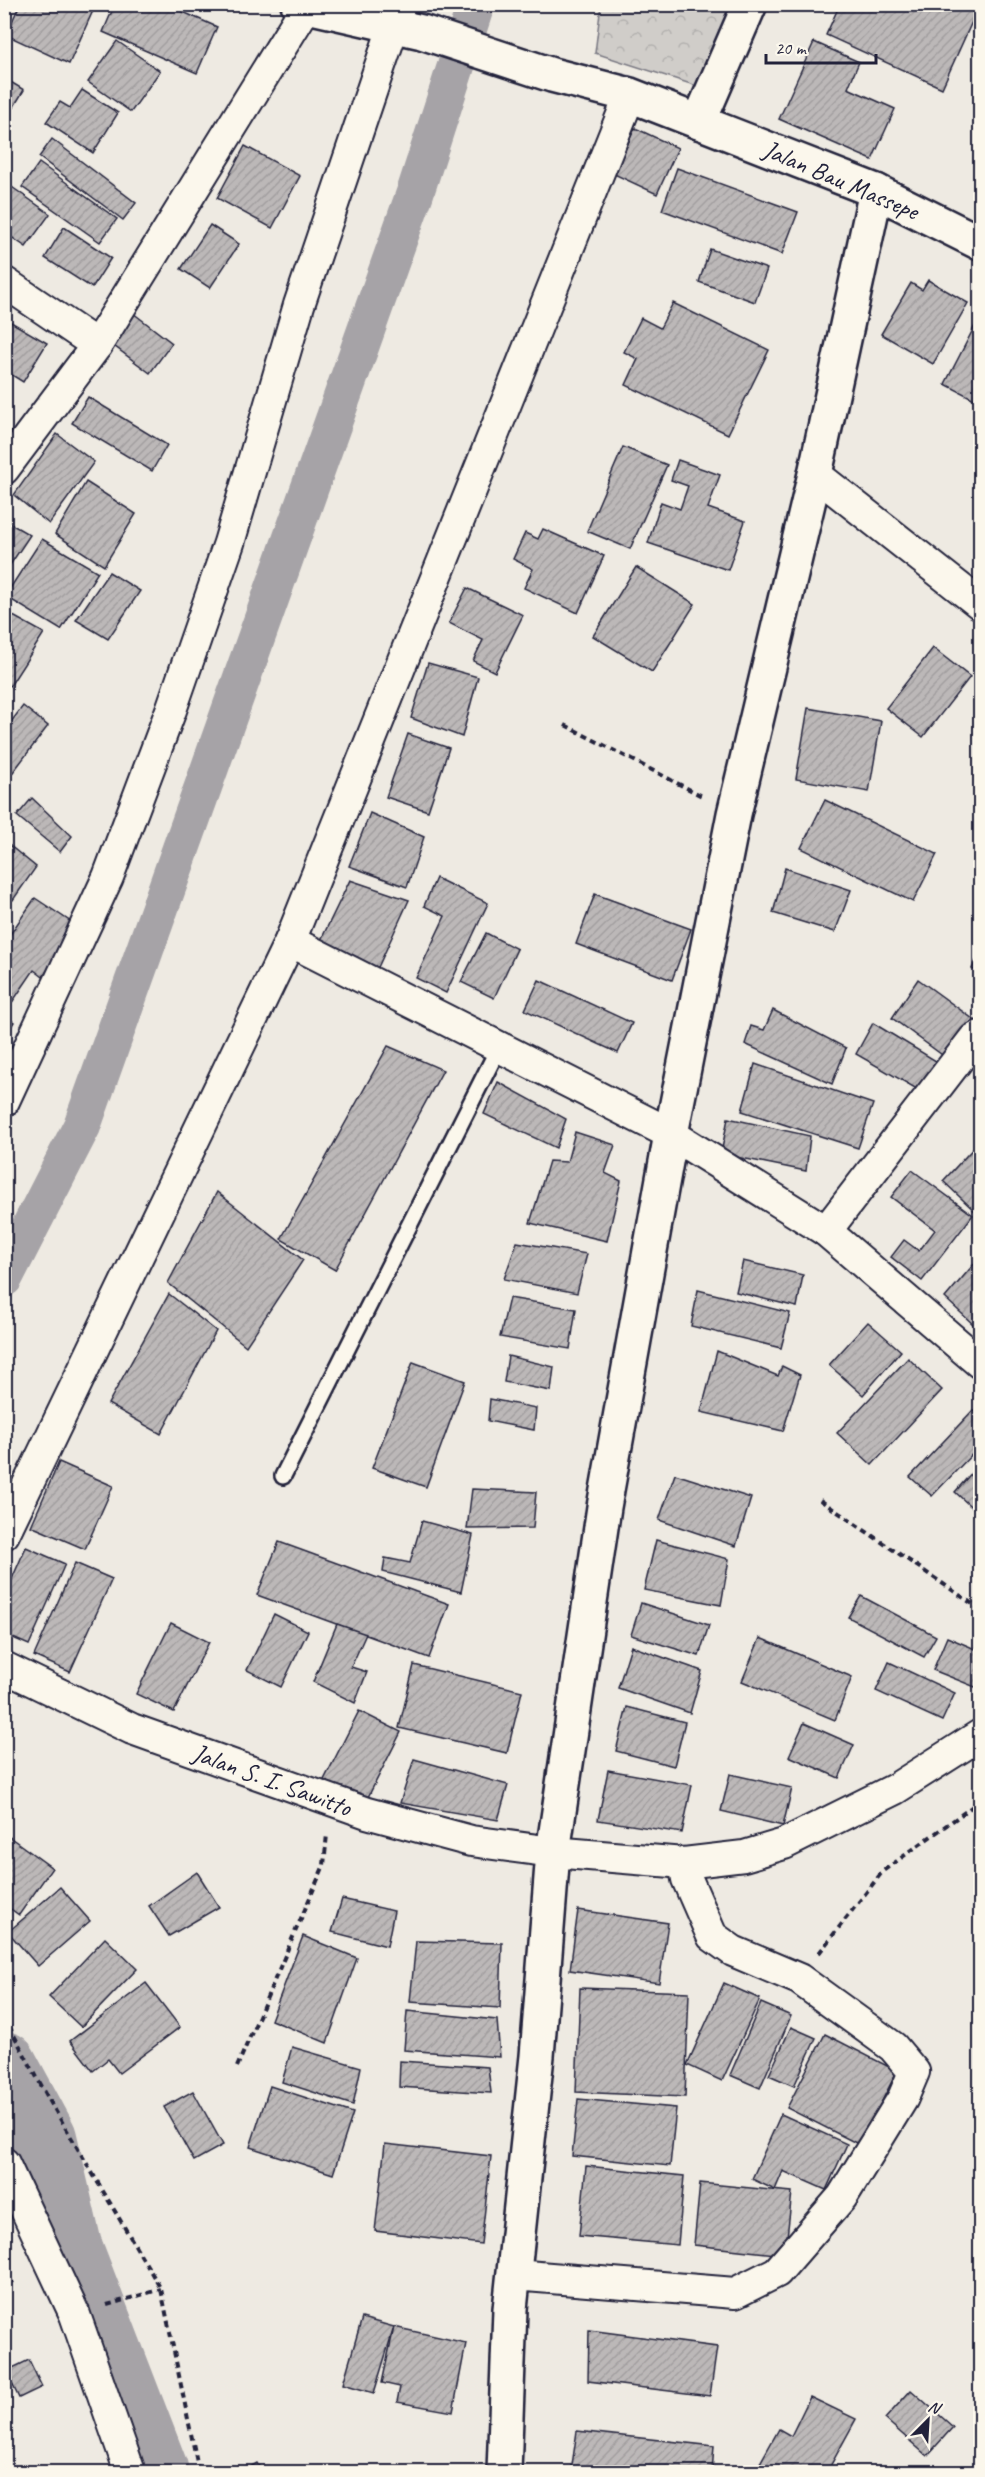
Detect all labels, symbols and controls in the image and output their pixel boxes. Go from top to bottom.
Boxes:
scale bar [766,27,876,65]
text: 20 m [775,37,808,59]
street label: Jalan Bau Massepe [757,132,926,228]
street label: Jalan S. I. Sawitto [186,1735,357,1825]
north arrow [898,2390,958,2450]
text: N [925,2396,945,2420]

